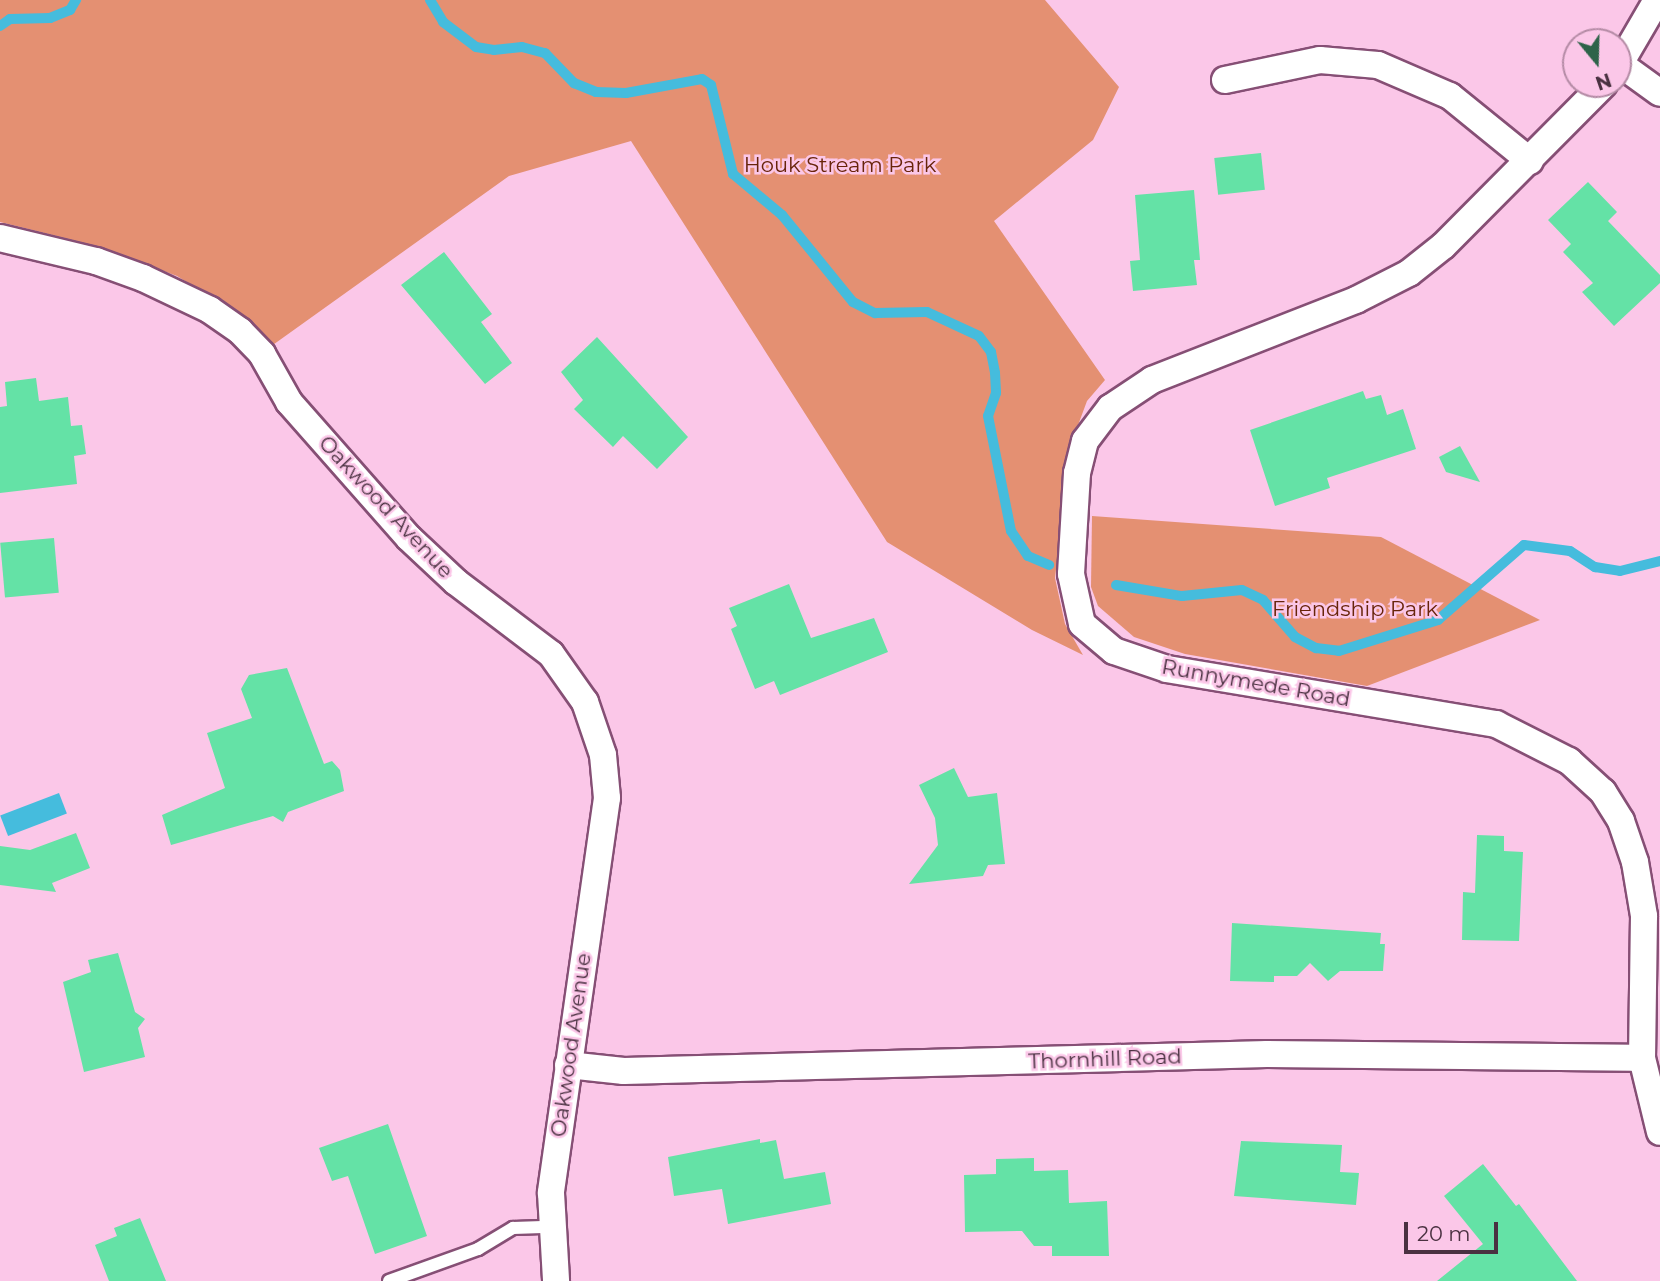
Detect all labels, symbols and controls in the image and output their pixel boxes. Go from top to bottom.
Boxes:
north arrow [1562,28,1632,98]
text: N [1592,68,1614,95]
park label: Houk Stream Park [744,152,936,178]
street label: Oakwood Avenue [314,431,458,583]
park label: Friendship Park [1272,596,1438,622]
street label: Runnymede Road [1160,654,1352,712]
street label: Oakwood Avenue [546,951,596,1139]
street label: Thornhill Road [1028,1044,1182,1074]
scale bar [1408,1208,1502,1252]
text: 20 m [1417,1221,1471,1246]

